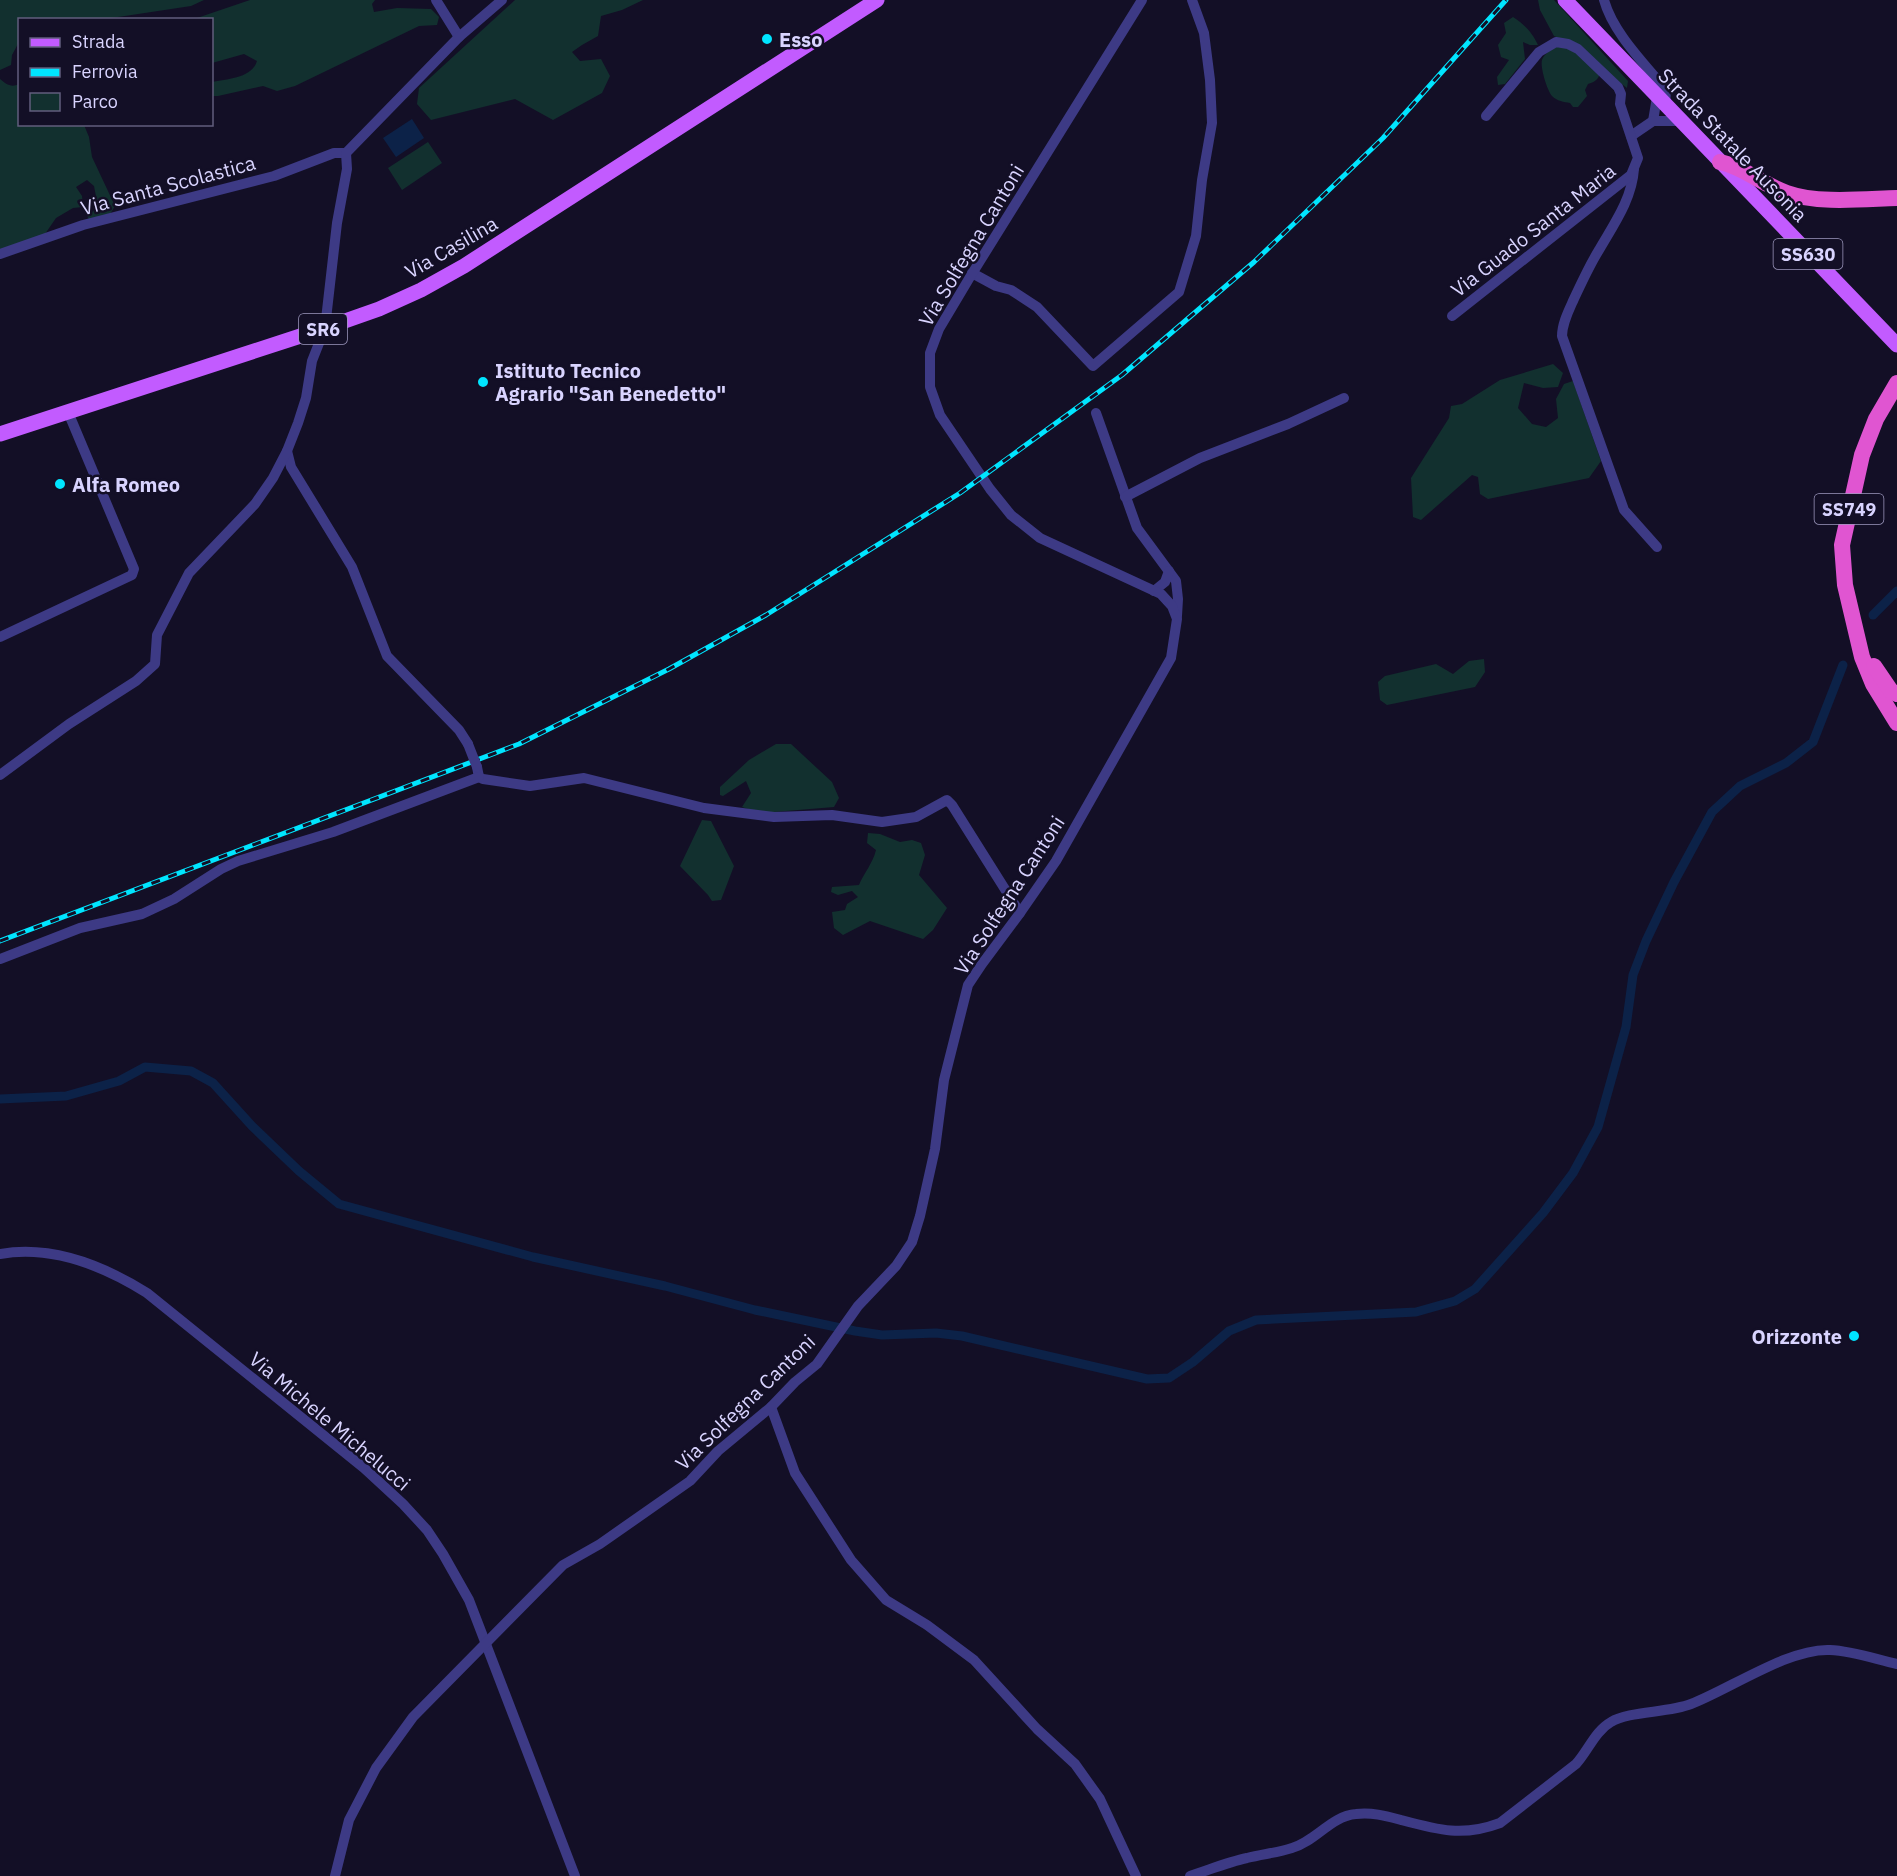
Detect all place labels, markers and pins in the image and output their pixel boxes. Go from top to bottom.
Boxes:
place label: Esso [779,26,822,53]
marker: Esso [760,32,774,46]
place label: Istituto Tecnico Agrario "San Benedetto" [495,357,726,407]
marker: Istituto Tecnico Agrario "San Benedetto" [476,375,490,389]
place label: Alfa Romeo [72,471,180,498]
marker: Alfa Romeo [53,477,67,491]
place label: Orizzonte [1751,1323,1842,1350]
marker: Orizzonte [1847,1329,1861,1343]

